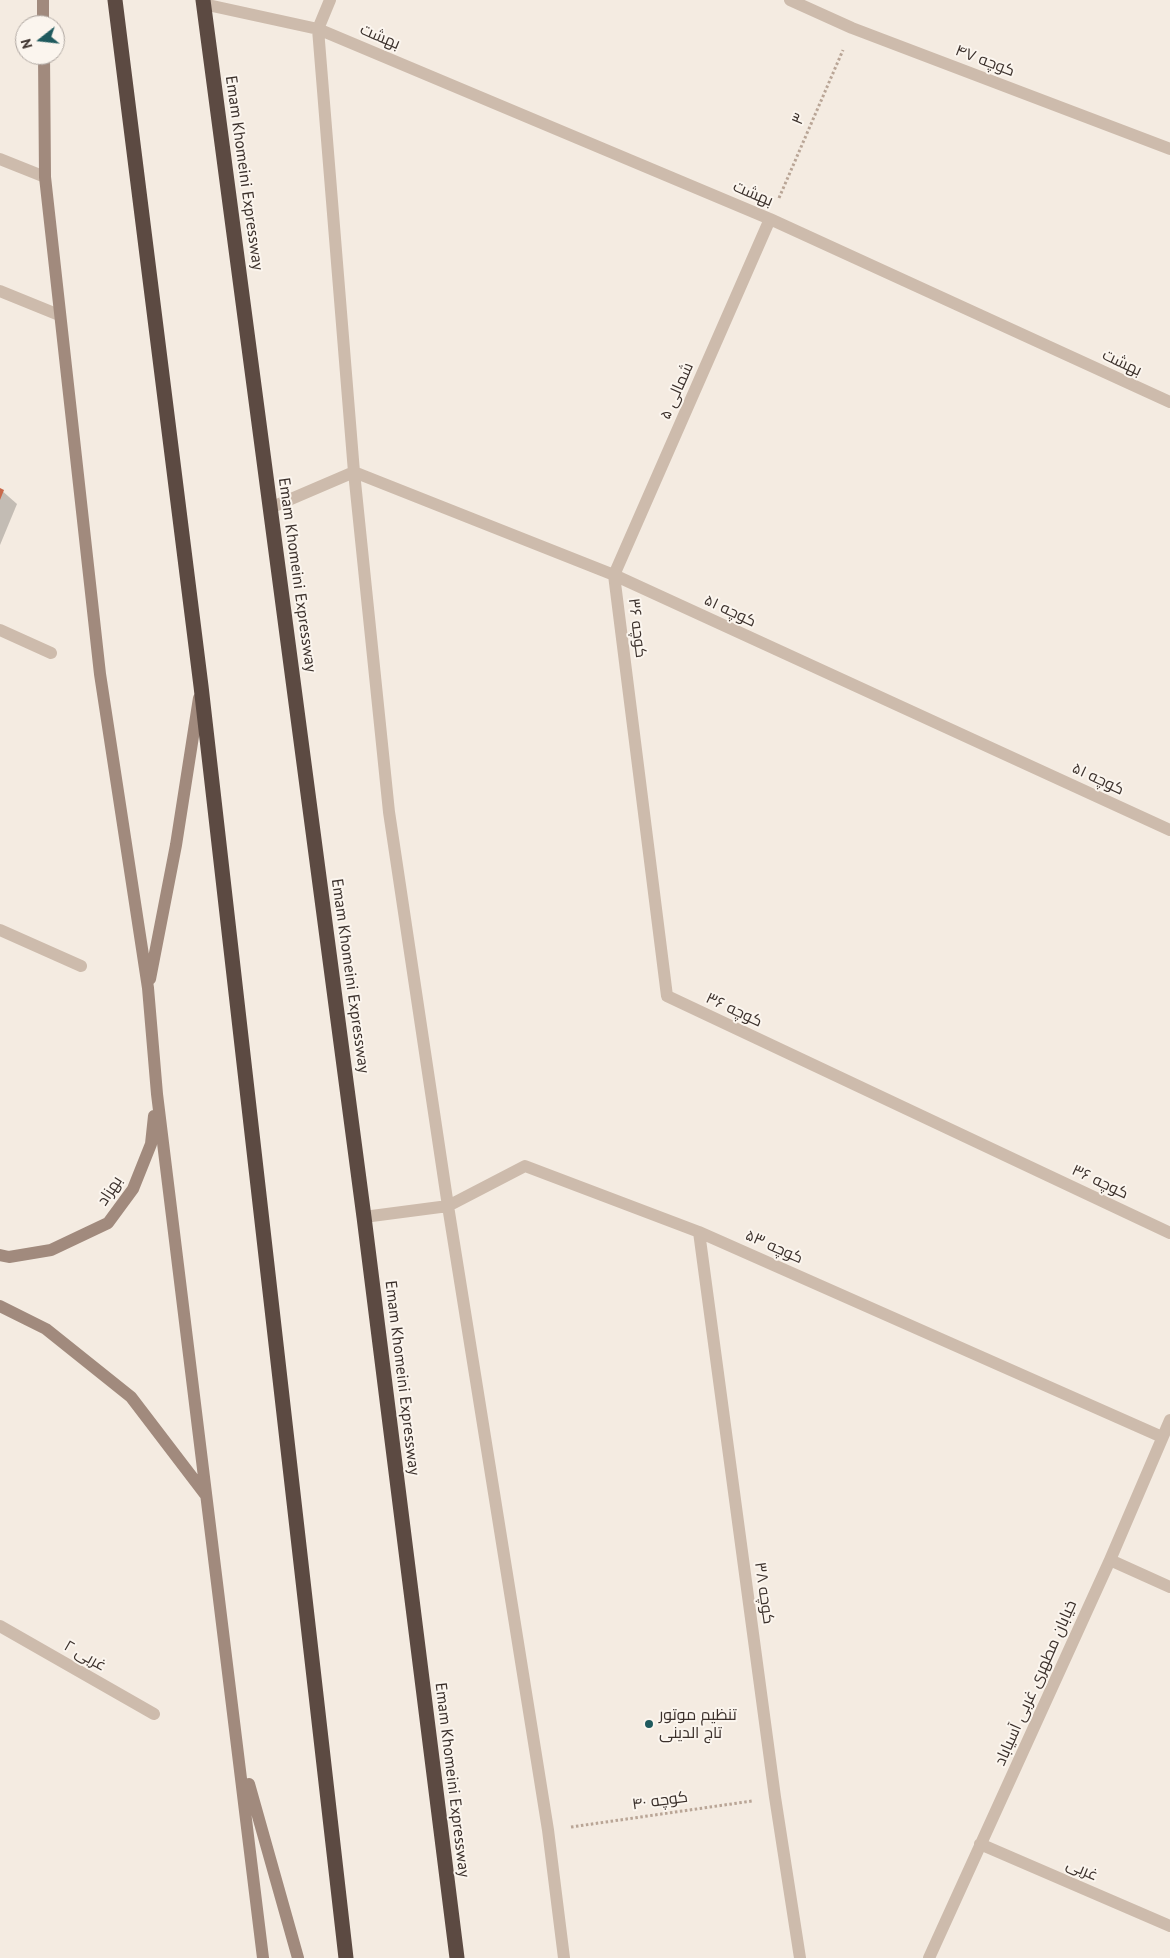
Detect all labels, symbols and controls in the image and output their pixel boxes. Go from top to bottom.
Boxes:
north arrow [15,15,65,65]
street label: بهشت [357,20,403,54]
text: N [17,37,36,51]
street label: کوچه ۴۷ [952,41,1018,81]
street label: Emam Khomeini Expressway [221,74,267,272]
street label: ۳ [788,110,810,128]
street label: بهشت [730,177,776,211]
street label: بهشت [1099,345,1145,381]
street label: ۵ شمالی [656,360,698,422]
street label: Emam Khomeini Expressway [274,476,320,674]
street label: کوچه ۵۱ [701,591,759,631]
street label: کوچه ۳۶ [624,597,650,659]
street label: کوچه ۵۱ [1069,759,1127,799]
street label: Emam Khomeini Expressway [327,877,373,1075]
street label: کوچه ۳۶ [703,989,765,1031]
street label: کوچه ۳۶ [1069,1161,1131,1203]
street label: بهزاد [93,1172,127,1210]
street label: کوچه ۵۳ [742,1226,806,1268]
street label: Emam Khomeini Expressway [381,1279,423,1477]
street label: کوچه ۳۸ [750,1561,778,1625]
street label: خیابان مطهری غربی آسیاباد [991,1597,1081,1769]
street label: غربی ۲ [61,1636,109,1676]
street label: Emam Khomeini Expressway [431,1681,473,1879]
place label: تنظیم موتور تاج الدینی [659,1705,737,1743]
marker: تنظیم موتور تاج الدینی [643,1718,655,1730]
street label: کوچه ۴۰ [631,1788,689,1814]
street label: غربی [1063,1855,1101,1885]

